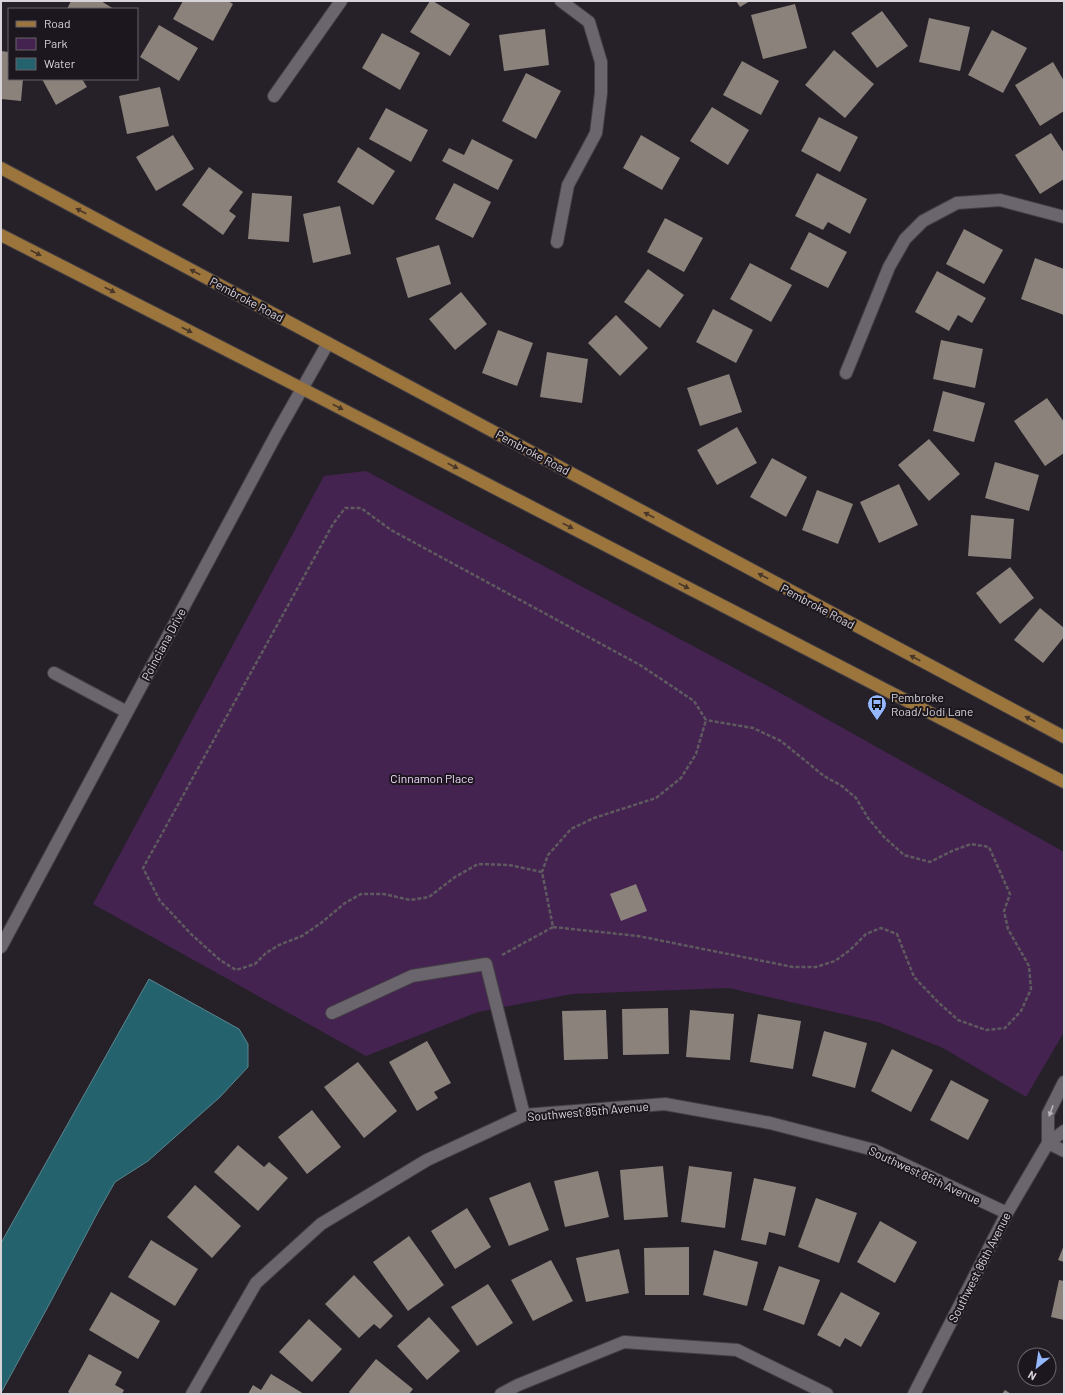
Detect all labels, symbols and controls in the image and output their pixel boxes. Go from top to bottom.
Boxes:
legend [8,8,138,80]
text: Road [44,16,71,30]
text: Park [44,36,68,50]
text: Water [44,56,76,70]
one-way arrow [75,207,86,214]
one-way arrow [30,250,42,256]
one-way arrow [189,269,201,275]
street label: Pembroke Road [208,274,286,324]
one-way arrow [104,287,115,293]
one-way arrow [182,327,193,333]
one-way arrow [332,403,343,410]
street label: Pembroke Road [494,427,572,477]
one-way arrow [447,463,459,470]
one-way arrow [643,512,655,518]
one-way arrow [563,523,574,529]
one-way arrow [758,573,769,580]
street label: Pembroke Road [779,581,857,631]
one-way arrow [678,583,690,589]
street label: Poinciana Drive [138,605,188,683]
one-way arrow [909,654,921,661]
place label: Pembroke Road/Jodi Lane [891,690,973,718]
bus stop icon: Pembroke Road/Jodi Lane [866,693,888,721]
one-way arrow [1024,716,1035,722]
park label: Cinnamon Place [390,771,474,785]
street label: Southwest 85th Avenue [527,1099,649,1123]
one-way arrow [1047,1105,1053,1117]
street label: Southwest 85th Avenue [867,1143,983,1207]
street label: Southwest 86th Avenue [945,1210,1013,1324]
north arrow [1017,1347,1057,1387]
text: N [1025,1369,1038,1384]

